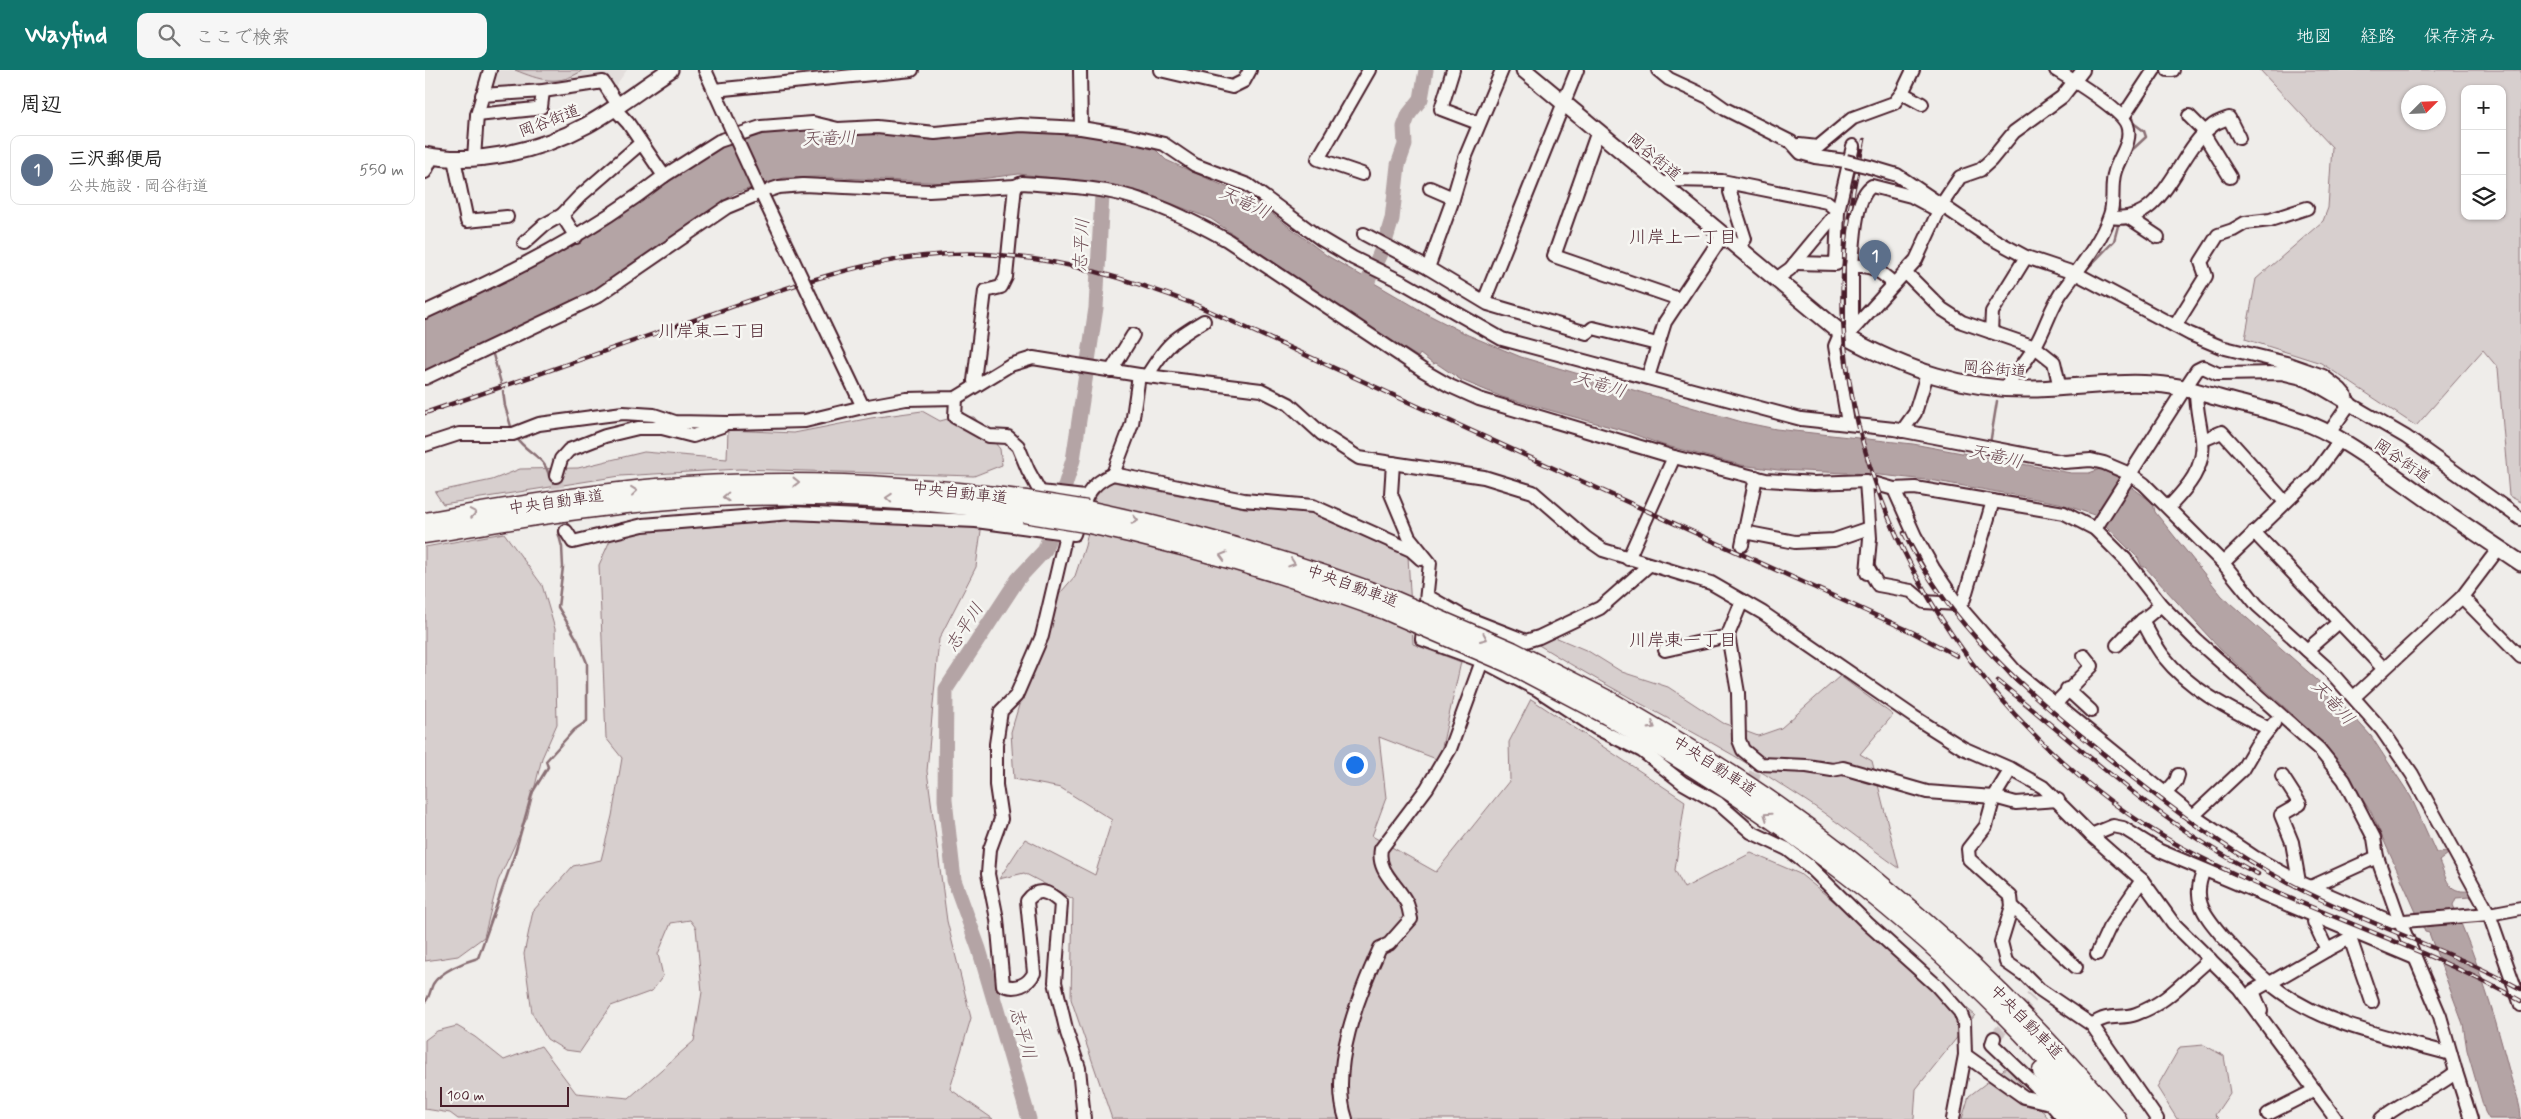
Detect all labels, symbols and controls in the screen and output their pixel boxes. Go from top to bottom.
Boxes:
search box [137,13,487,58]
text: Wayfind [25,20,107,51]
icon: search [155,21,183,49]
text: ここで検索 [195,25,290,50]
text: 地図 [2296,25,2332,49]
text: 経路 [2360,25,2396,49]
text: 保存済み [2424,25,2496,49]
north arrow [2401,85,2446,130]
map controls [2461,85,2506,220]
button: + [2461,85,2506,130]
text: 周辺 [20,91,62,119]
street label: 岡谷街道 [516,100,583,143]
water label: 天竜川 [802,126,856,152]
street label: 岡谷街道 [1623,129,1685,186]
button: − [2461,130,2506,175]
text: 三沢郵便局 [68,147,163,172]
text: 1 [33,160,41,181]
text: 550 m [359,160,404,181]
button: layers [2461,175,2506,220]
text: 公共施設 · 岡谷街道 [68,176,208,197]
water label: 天竜川 [1215,181,1274,225]
water label: 志平川 [1069,217,1095,273]
district label: 川岸上一丁目 [1629,226,1737,250]
pin: 1 [1859,240,1891,281]
district label: 川岸東二丁目 [658,320,766,344]
street label: 岡谷街道 [1962,356,2028,383]
water label: 天竜川 [1570,366,1629,404]
street label: 岡谷街道 [2370,434,2434,488]
water label: 天竜川 [1967,439,2025,475]
one-way arrow [792,477,800,488]
street label: 中央自動車道 [911,478,1009,509]
street label: 中央自動車道 [507,485,605,520]
one-way arrow [630,486,638,497]
one-way arrow [722,491,730,502]
one-way arrow [884,492,892,503]
one-way arrow [469,509,477,519]
one-way arrow [1131,514,1140,525]
one-way arrow [1219,552,1227,562]
one-way arrow [1287,557,1295,567]
street label: 中央自動車道 [1304,560,1401,613]
water label: 志平川 [940,598,990,657]
district label: 川岸東一丁目 [1629,629,1737,653]
one-way arrow [1479,632,1488,643]
water label: 天竜川 [2305,675,2359,731]
one-way arrow [1646,719,1655,729]
street label: 中央自動車道 [1668,731,1760,801]
your location [1342,752,1368,778]
one-way arrow [1763,813,1773,822]
street label: 中央自動車道 [1985,980,2067,1064]
water label: 志平川 [1003,1004,1041,1063]
scale bar [440,1084,569,1107]
text: 100 m [447,1087,485,1105]

